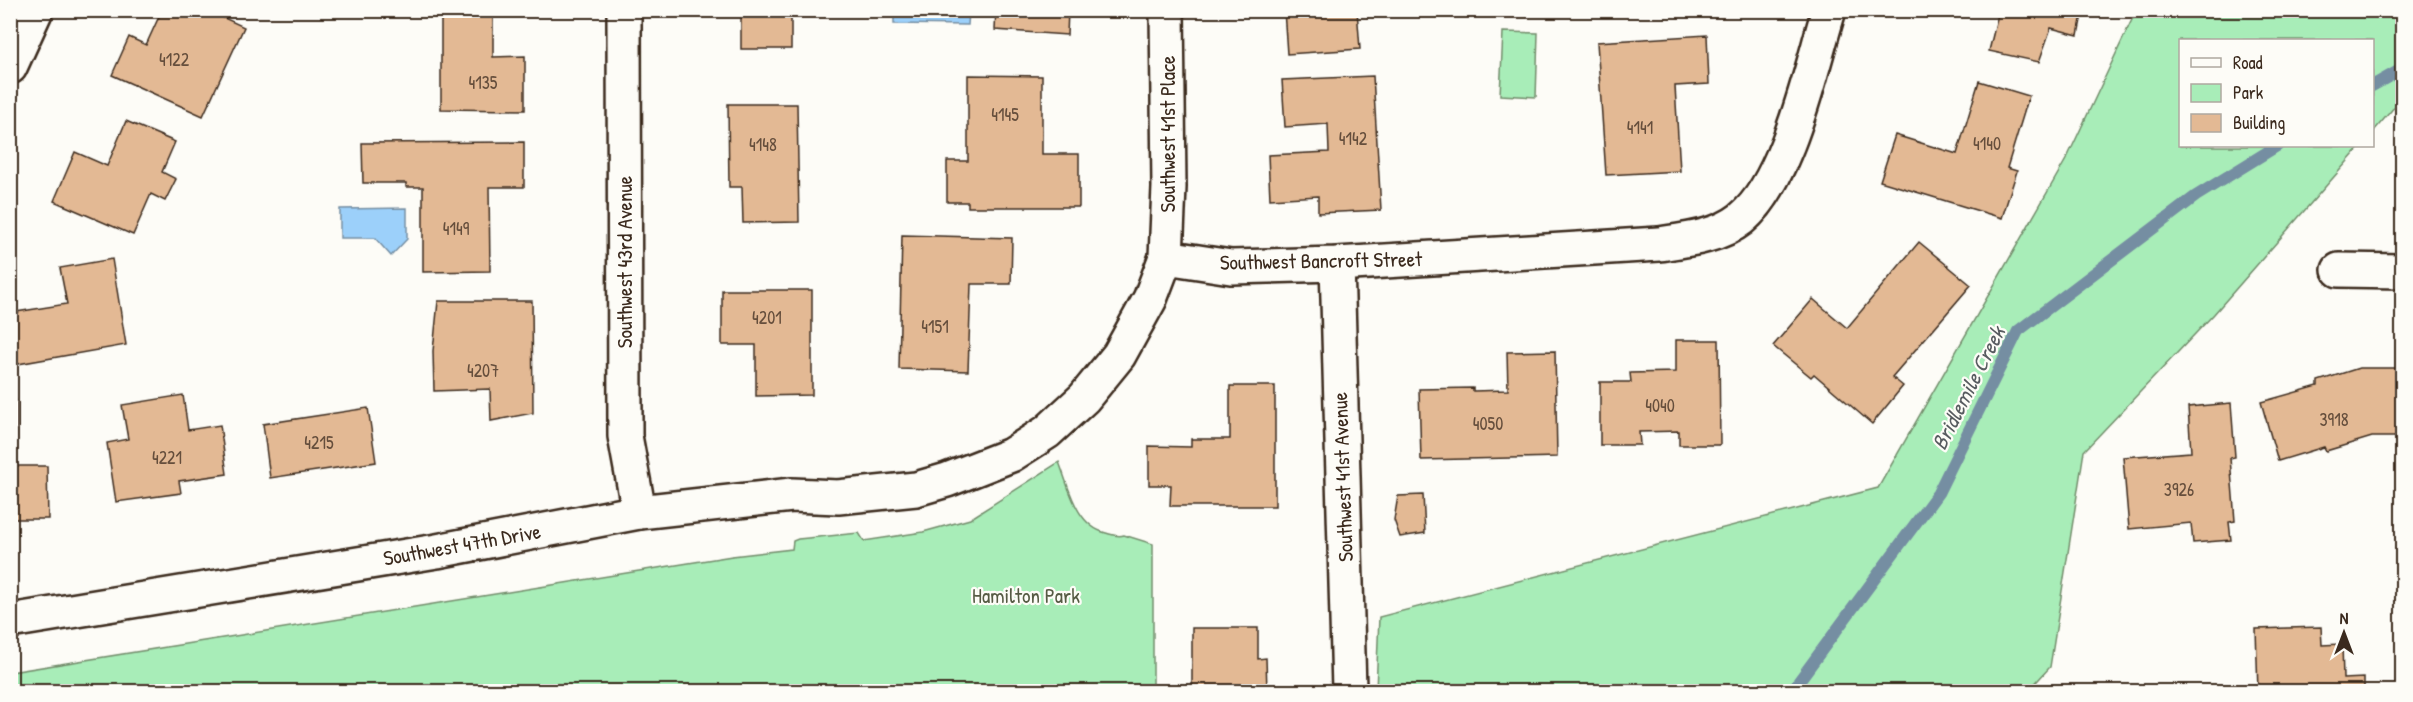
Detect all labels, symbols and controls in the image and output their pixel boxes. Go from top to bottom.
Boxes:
legend [2179,39,2374,147]
house number: 4122 [159,47,190,72]
text: Road [2233,50,2263,75]
street label: Southwest 41st Place [1153,56,1182,212]
house number: 4135 [469,70,498,95]
text: Park [2233,80,2264,105]
house number: 4145 [991,102,1019,127]
text: Building [2233,110,2285,135]
house number: 4141 [1627,115,1653,140]
house number: 4142 [1339,126,1368,151]
house number: 4140 [1973,131,2001,156]
house number: 4148 [749,132,777,157]
street label: Southwest 43rd Avenue [610,176,639,348]
house number: 4149 [443,216,470,241]
street label: Southwest Bancroft Street [1220,244,1423,277]
house number: 4201 [752,305,782,330]
house number: 4151 [921,314,949,339]
water label: Bridlemile Creek [1924,320,2013,455]
house number: 4207 [467,358,499,383]
street label: Southwest 41st Avenue [1325,392,1360,562]
house number: 4040 [1645,393,1675,418]
house number: 3918 [2320,407,2349,432]
house number: 4050 [1473,411,1503,436]
house number: 4215 [304,430,334,455]
house number: 4221 [152,445,182,470]
house number: 3926 [2164,477,2194,502]
street label: Southwest 47th Drive [381,516,543,573]
park label: Hamilton Park [972,581,1080,610]
north arrow [2314,603,2374,663]
text: N [2340,607,2349,629]

